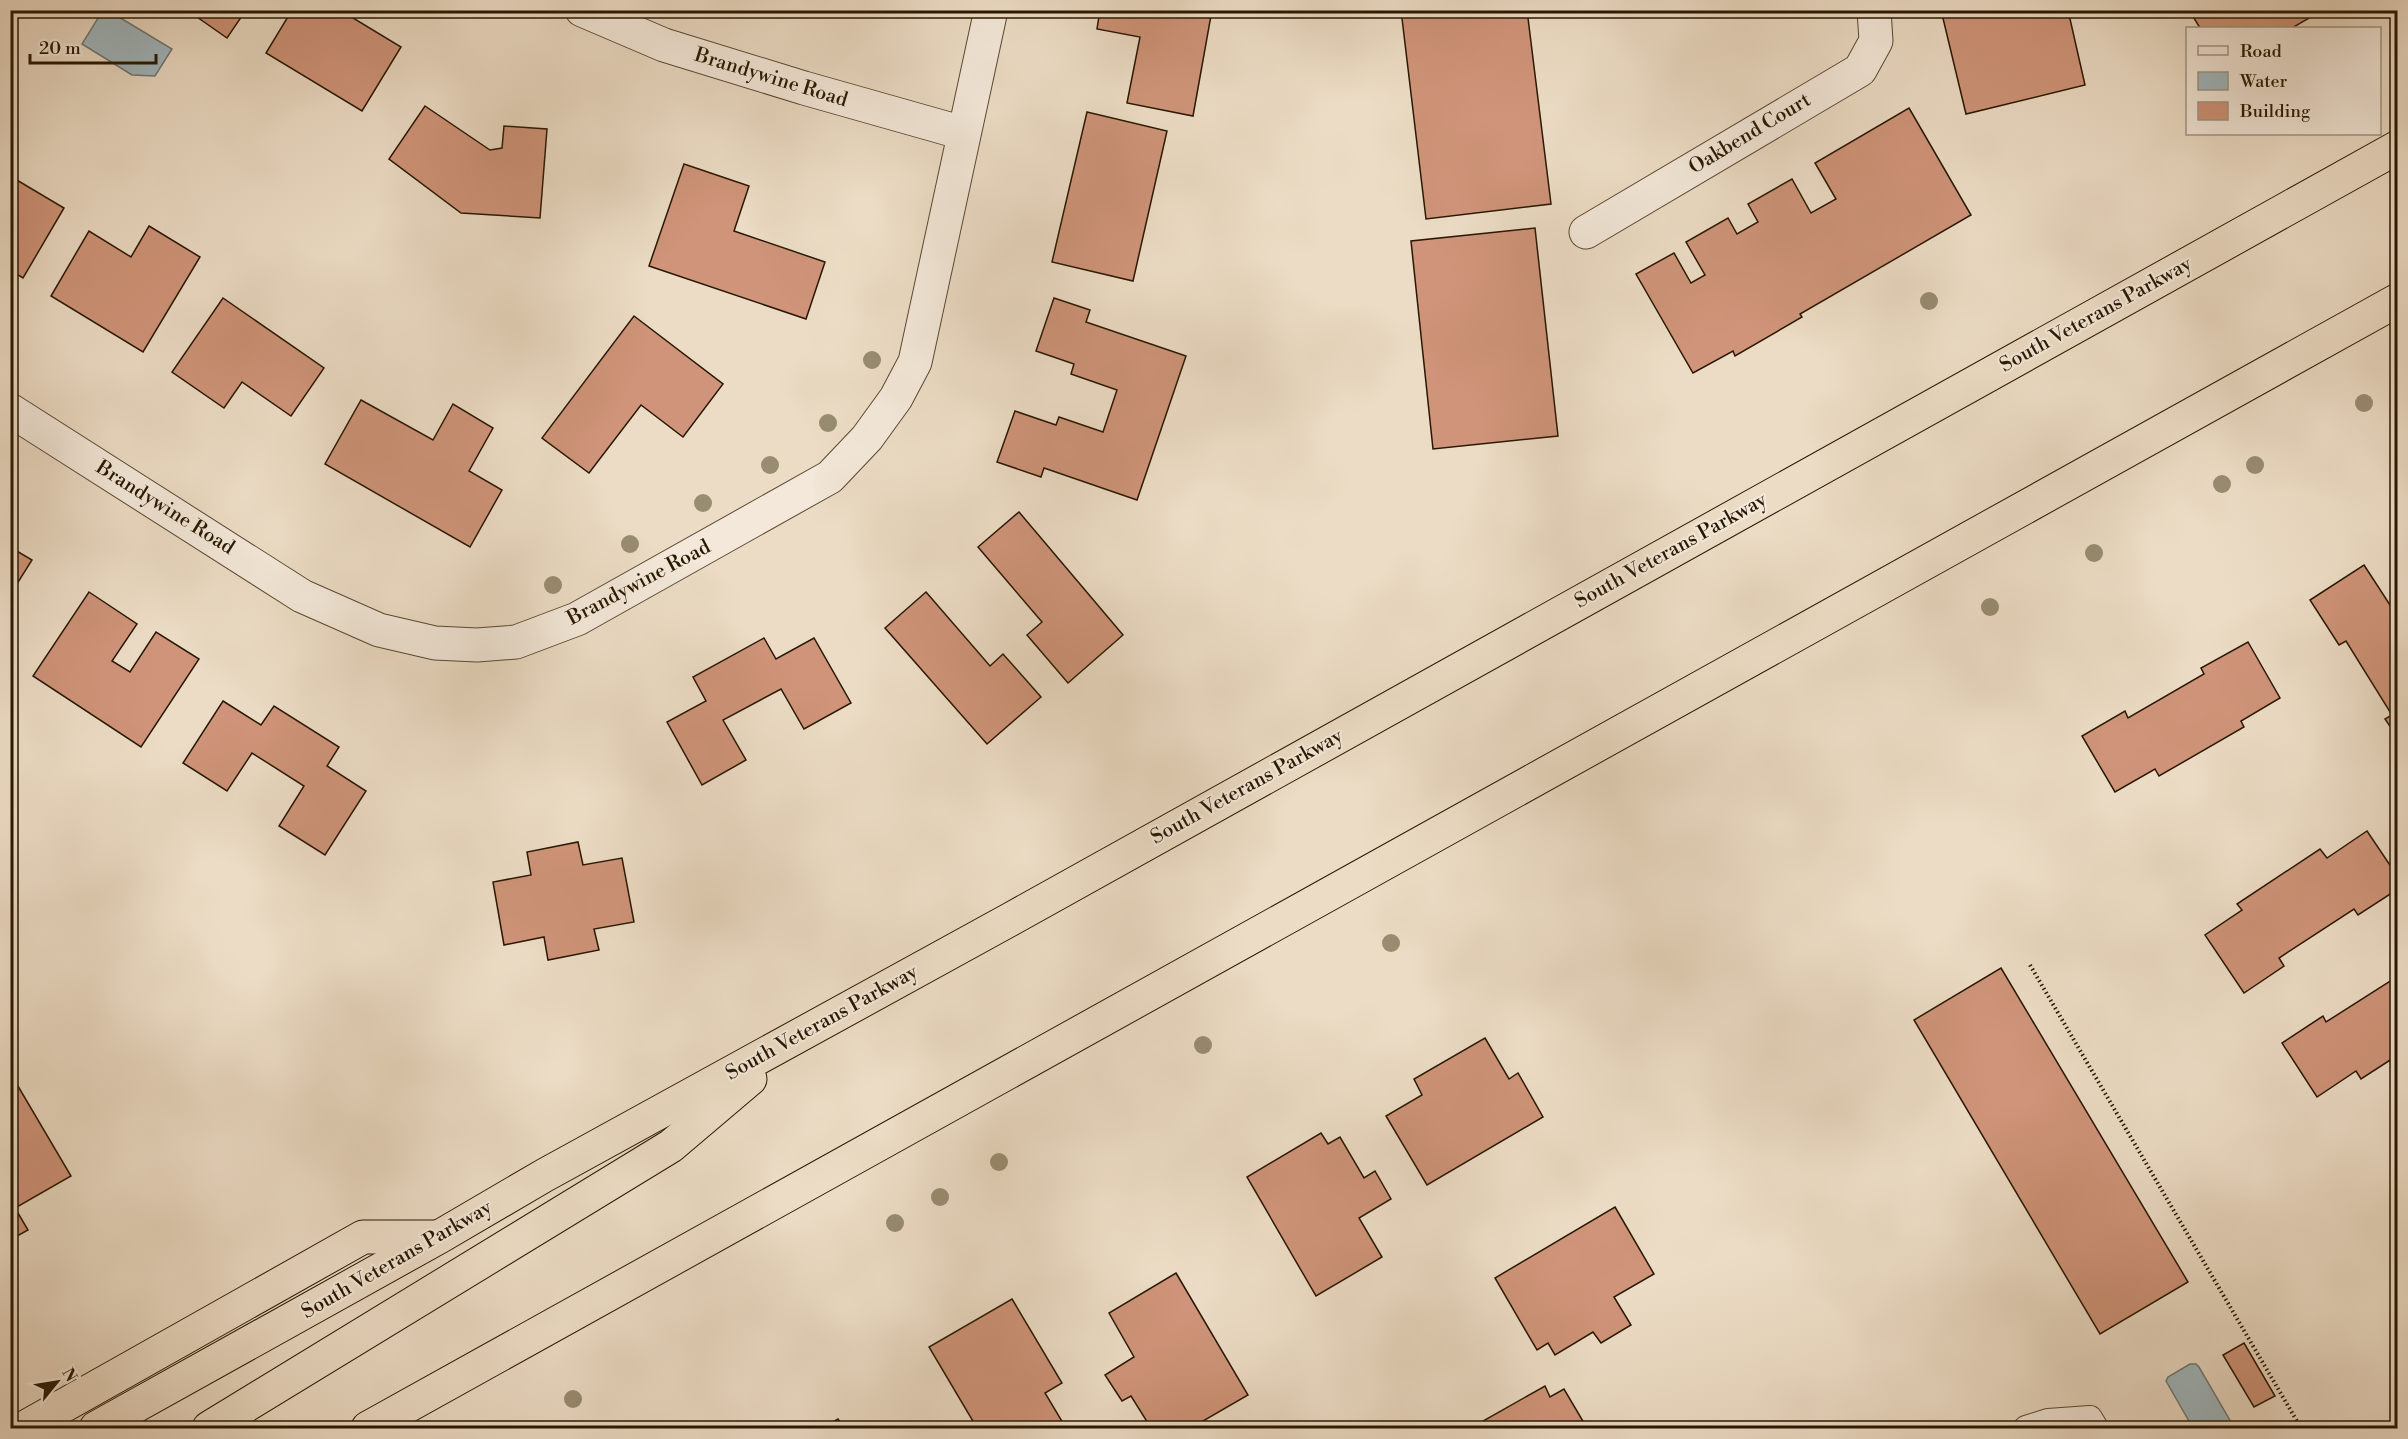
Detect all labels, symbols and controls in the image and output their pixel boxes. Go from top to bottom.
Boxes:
scale bar [30,27,156,65]
legend [2186,27,2381,135]
text: 20 m [39,37,81,60]
text: Road [2240,40,2283,63]
street label: Brandywine Road [690,43,851,113]
text: Water [2239,70,2288,93]
street label: Oakbend Court [1685,88,1815,180]
text: Building [2239,100,2311,123]
street label: South Veterans Parkway [1996,252,2197,378]
street label: Brandywine Road [90,455,240,561]
street label: South Veterans Parkway [1571,488,1772,614]
street label: Brandywine Road [562,534,716,632]
street label: South Veterans Parkway [1147,724,1348,850]
street label: South Veterans Parkway [722,960,923,1086]
street label: South Veterans Parkway [297,1195,497,1325]
north arrow [27,1352,87,1412]
text: N [57,1365,81,1386]

